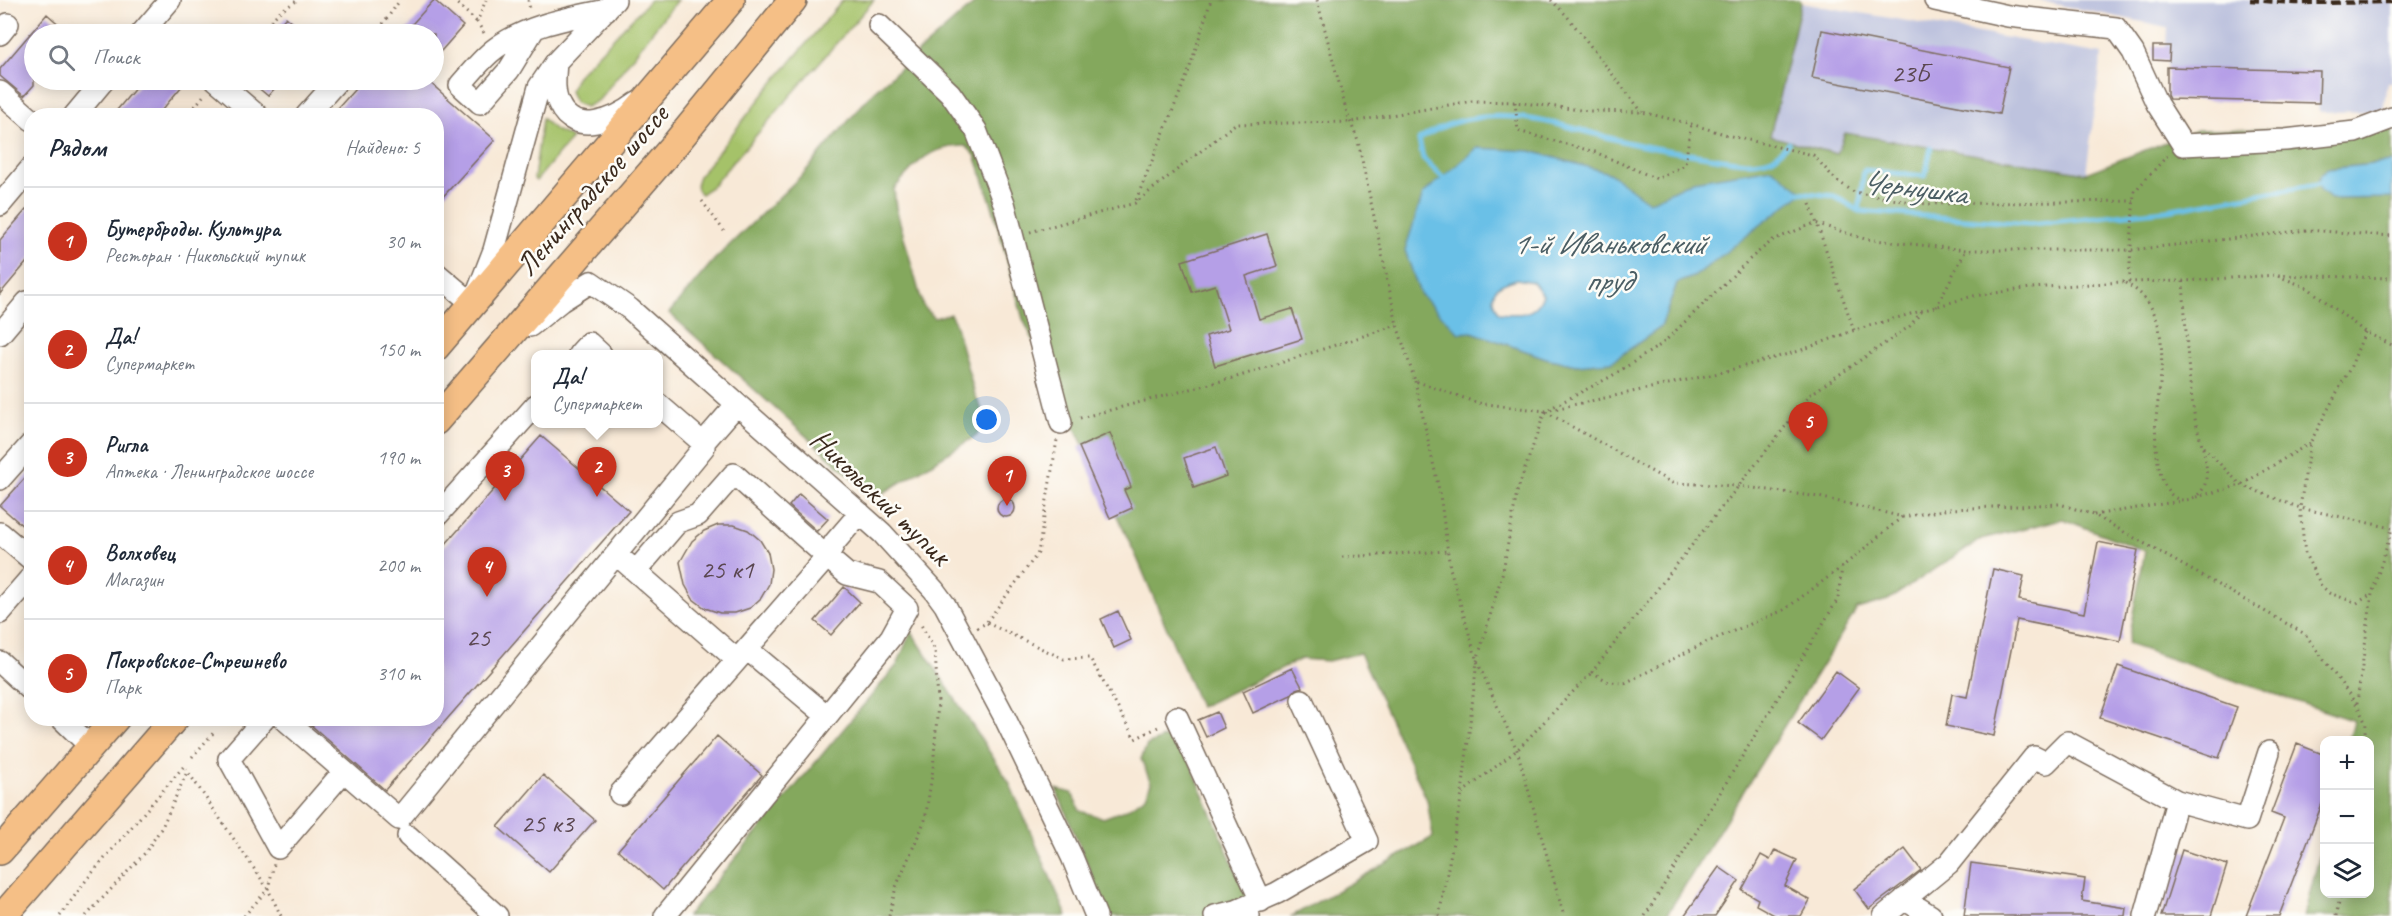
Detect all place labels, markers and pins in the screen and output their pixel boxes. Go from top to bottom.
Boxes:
pin: 5 [1788,402,1828,452]
pin: 2 [578,448,616,497]
pin: 3 [486,452,524,501]
pin: 1 [988,456,1026,506]
pin: 4 [468,548,506,597]

